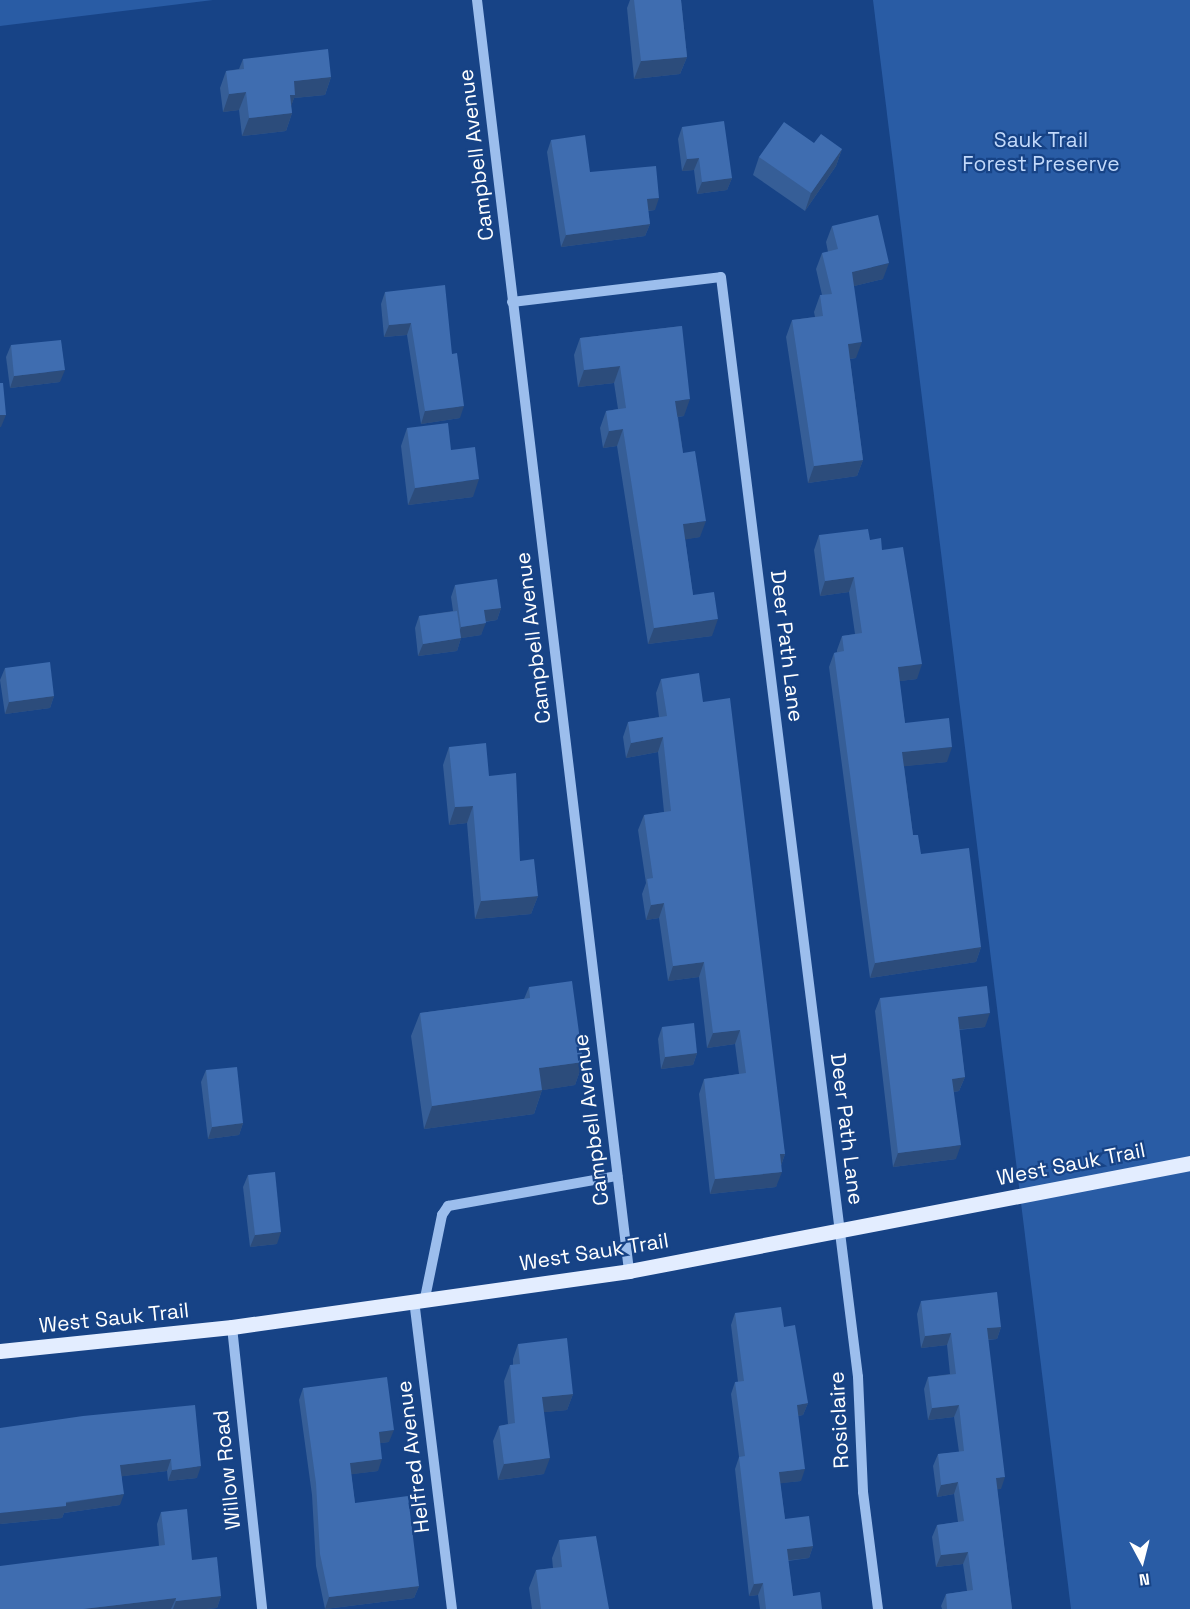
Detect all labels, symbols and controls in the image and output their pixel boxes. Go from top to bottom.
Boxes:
street label: Campbell Avenue [453,68,499,242]
park label: Sauk Trail Forest Preserve [962,127,1120,177]
street label: Campbell Avenue [510,551,556,725]
street label: Deer Path Lane [765,569,809,723]
street label: Campbell Avenue [568,1033,614,1207]
street label: Deer Path Lane [825,1052,869,1206]
street label: West Sauk Trail [994,1137,1148,1191]
street label: West Sauk Trail [517,1228,671,1276]
street label: West Sauk Trail [37,1298,191,1338]
street label: Rosiclaire [824,1371,854,1469]
street label: Helfred Avenue [391,1379,435,1535]
street label: Willow Road [208,1409,246,1531]
north arrow [1112,1531,1172,1591]
text: N [1138,1568,1151,1590]

